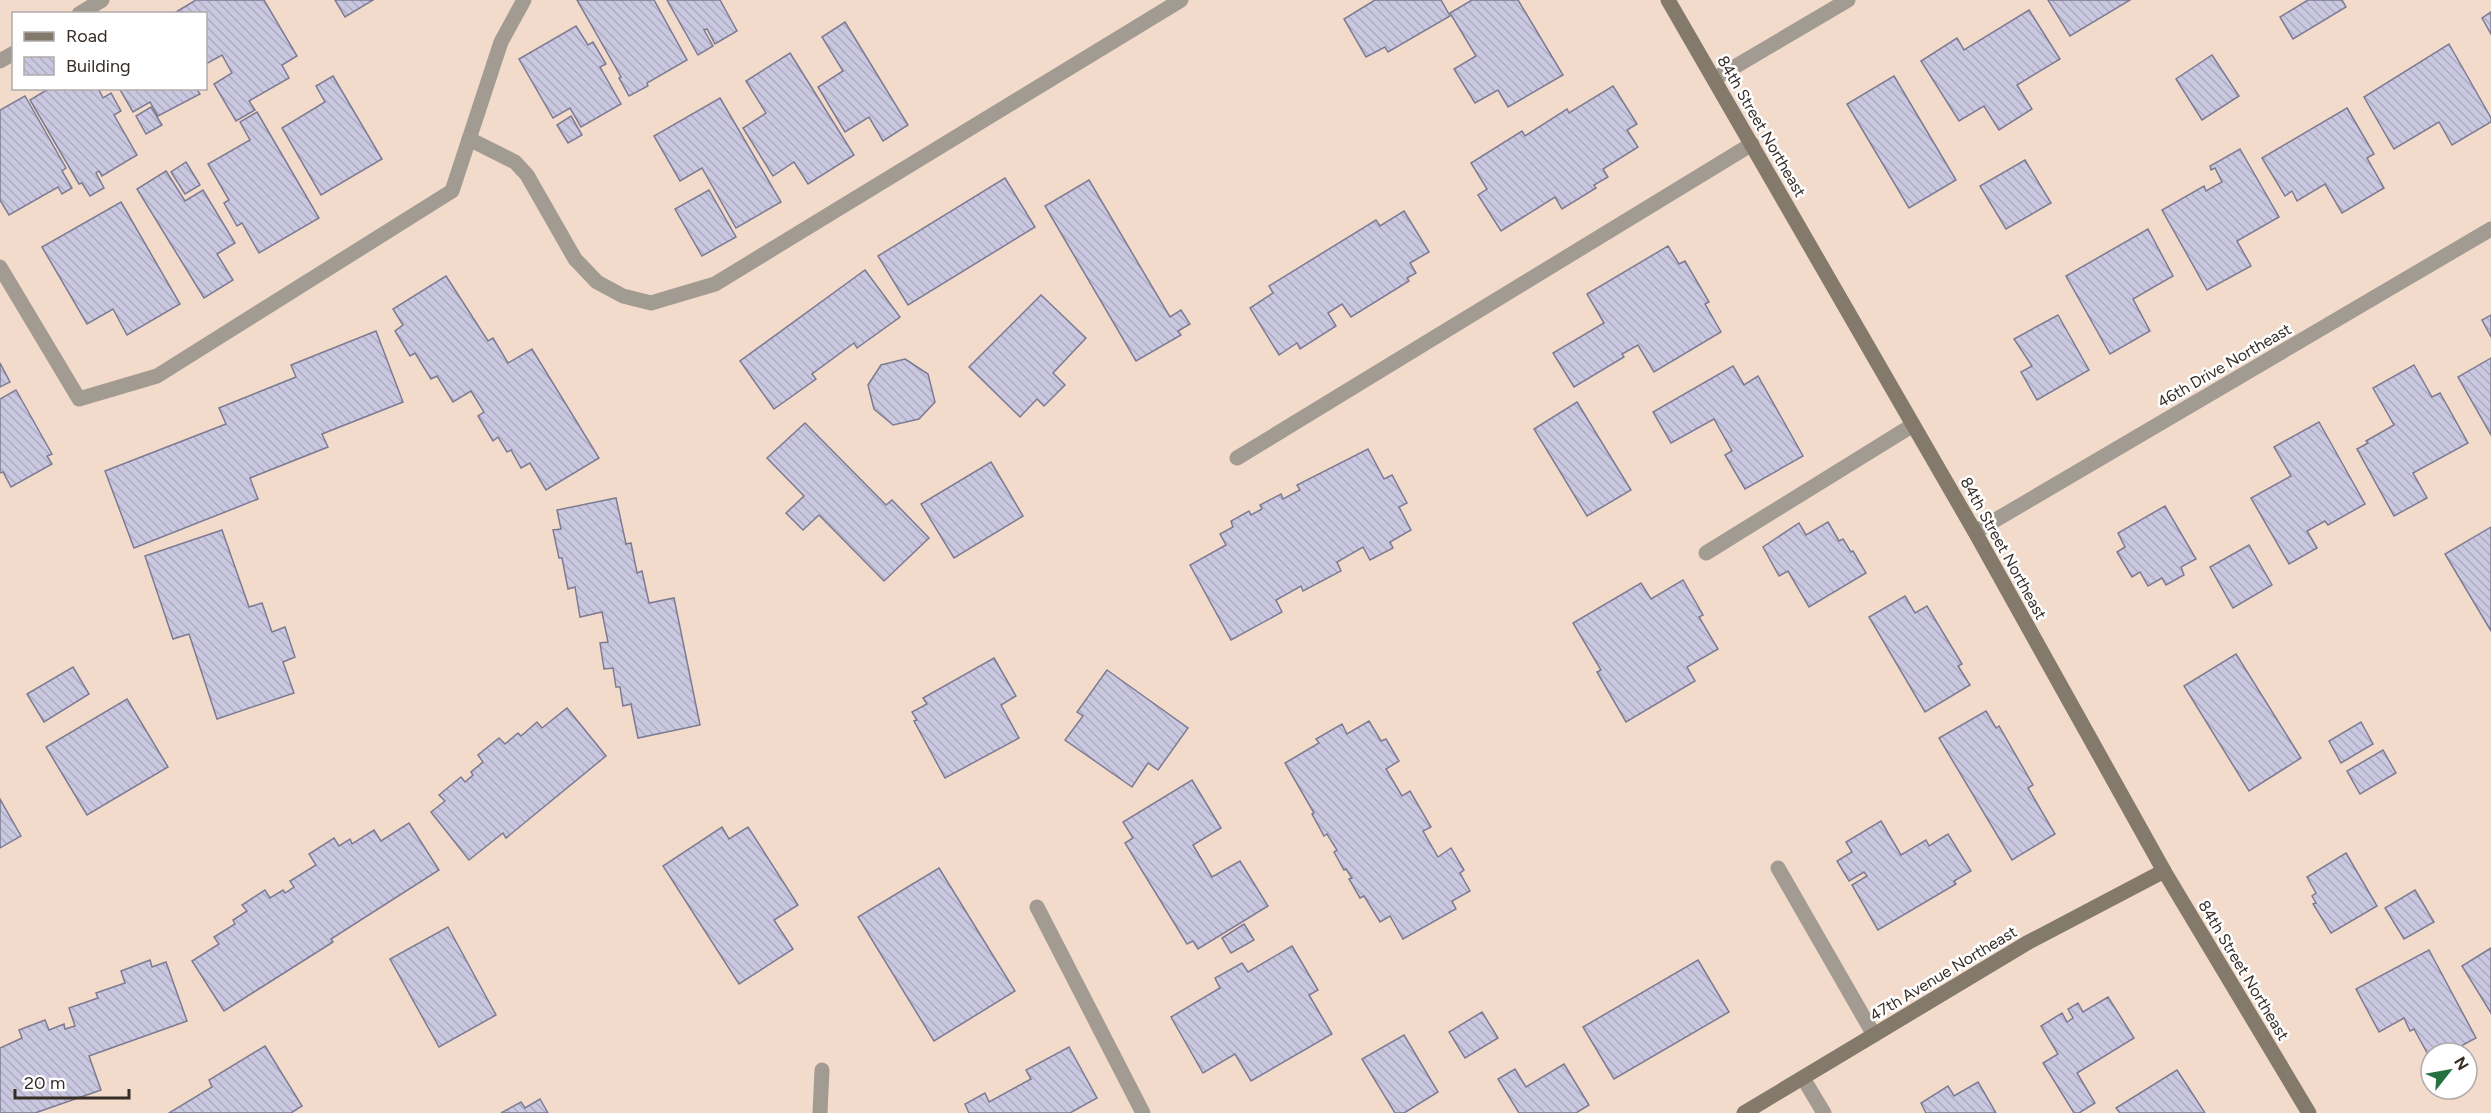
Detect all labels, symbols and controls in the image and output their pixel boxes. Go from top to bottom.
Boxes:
legend [12,12,207,90]
text: Road [66,25,107,47]
street label: 84th Street Northeast [1713,52,1810,200]
text: Building [66,55,131,77]
street label: 46th Drive Northeast [2154,319,2295,411]
street label: 84th Street Northeast [1956,474,2051,623]
street label: 84th Street Northeast [2194,897,2293,1044]
street label: 47th Avenue Northeast [1866,922,2020,1025]
north arrow [2419,1041,2479,1101]
text: N [2450,1053,2473,1074]
scale bar [15,1062,129,1100]
text: 20 m [24,1072,65,1094]

